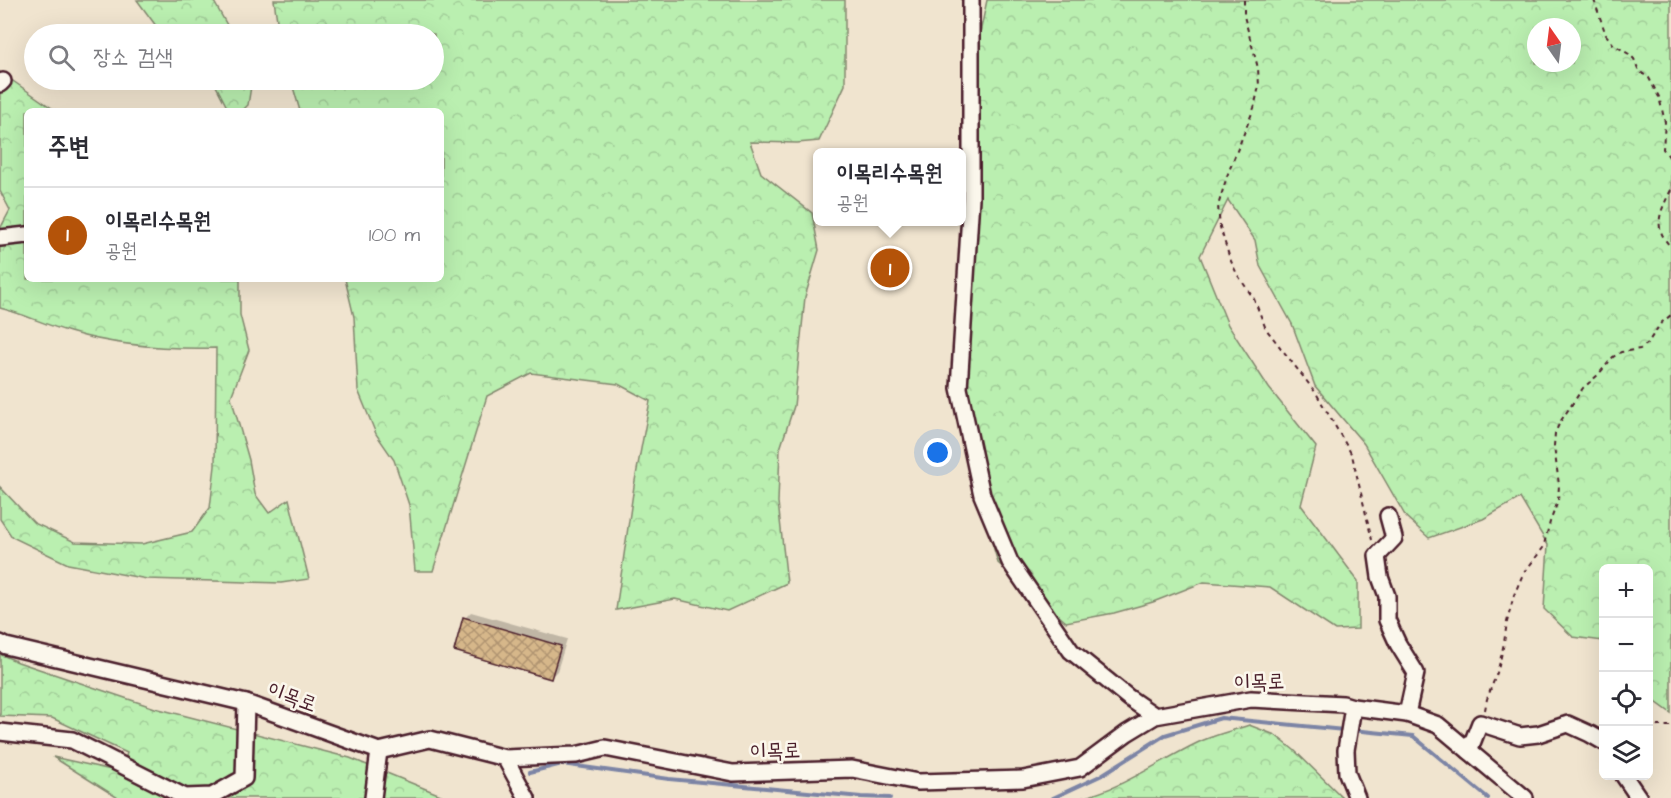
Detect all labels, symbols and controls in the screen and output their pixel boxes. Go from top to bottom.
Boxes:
north arrow [1527,18,1581,72]
search box [24,24,444,90]
icon: search [45,41,78,74]
text: 장소 검색 [93,42,173,73]
text: 주변 [48,129,90,165]
popup [813,148,966,226]
text: 이목리수목원 [836,158,943,189]
text: 공원 [836,189,869,217]
text: 이목리수목원 [105,206,211,237]
text: 1 [66,221,69,249]
text: 100 m [369,221,420,249]
text: 공원 [105,237,137,265]
pin: 1 [870,246,910,290]
your location [923,438,952,467]
map controls [1599,564,1653,780]
button: + [1599,564,1653,618]
button: − [1599,618,1653,672]
street label: 이목로 [1233,667,1285,697]
button: locate [1599,672,1653,726]
street label: 이목로 [263,675,321,719]
button: layers [1599,726,1653,780]
street label: 이목로 [749,736,801,766]

